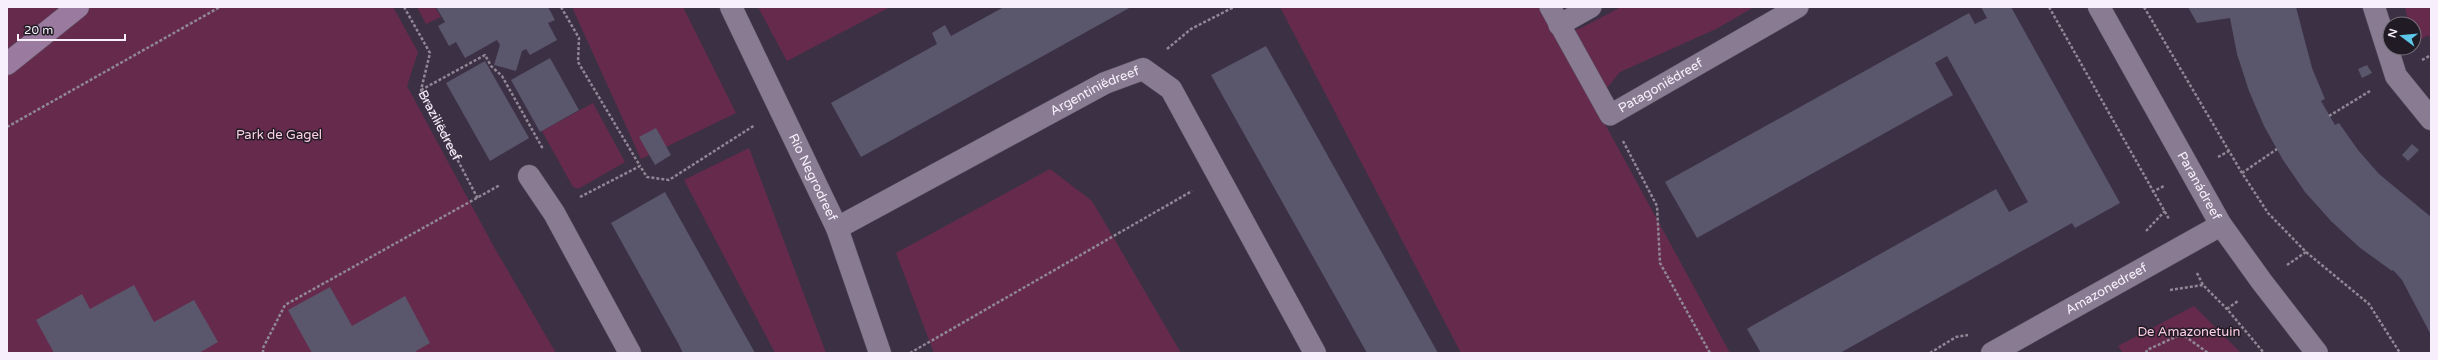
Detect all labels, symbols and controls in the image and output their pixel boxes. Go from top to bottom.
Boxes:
scale bar [18,16,125,42]
north arrow [2382,16,2422,56]
text: 20 m [24,23,53,37]
text: N [2385,27,2400,39]
street label: Patagoniëdreef [1615,55,1706,117]
street label: Argentiniëdreef [1047,63,1141,119]
street label: Braziliëdreef [415,87,465,164]
park label: Park de Gagel [236,127,322,143]
street label: Rio Negrodreef [785,131,841,224]
street label: Paranádreef [2174,149,2225,223]
street label: Amazonedreef [2063,260,2150,318]
park label: De Amazonetuin [2138,324,2240,340]

